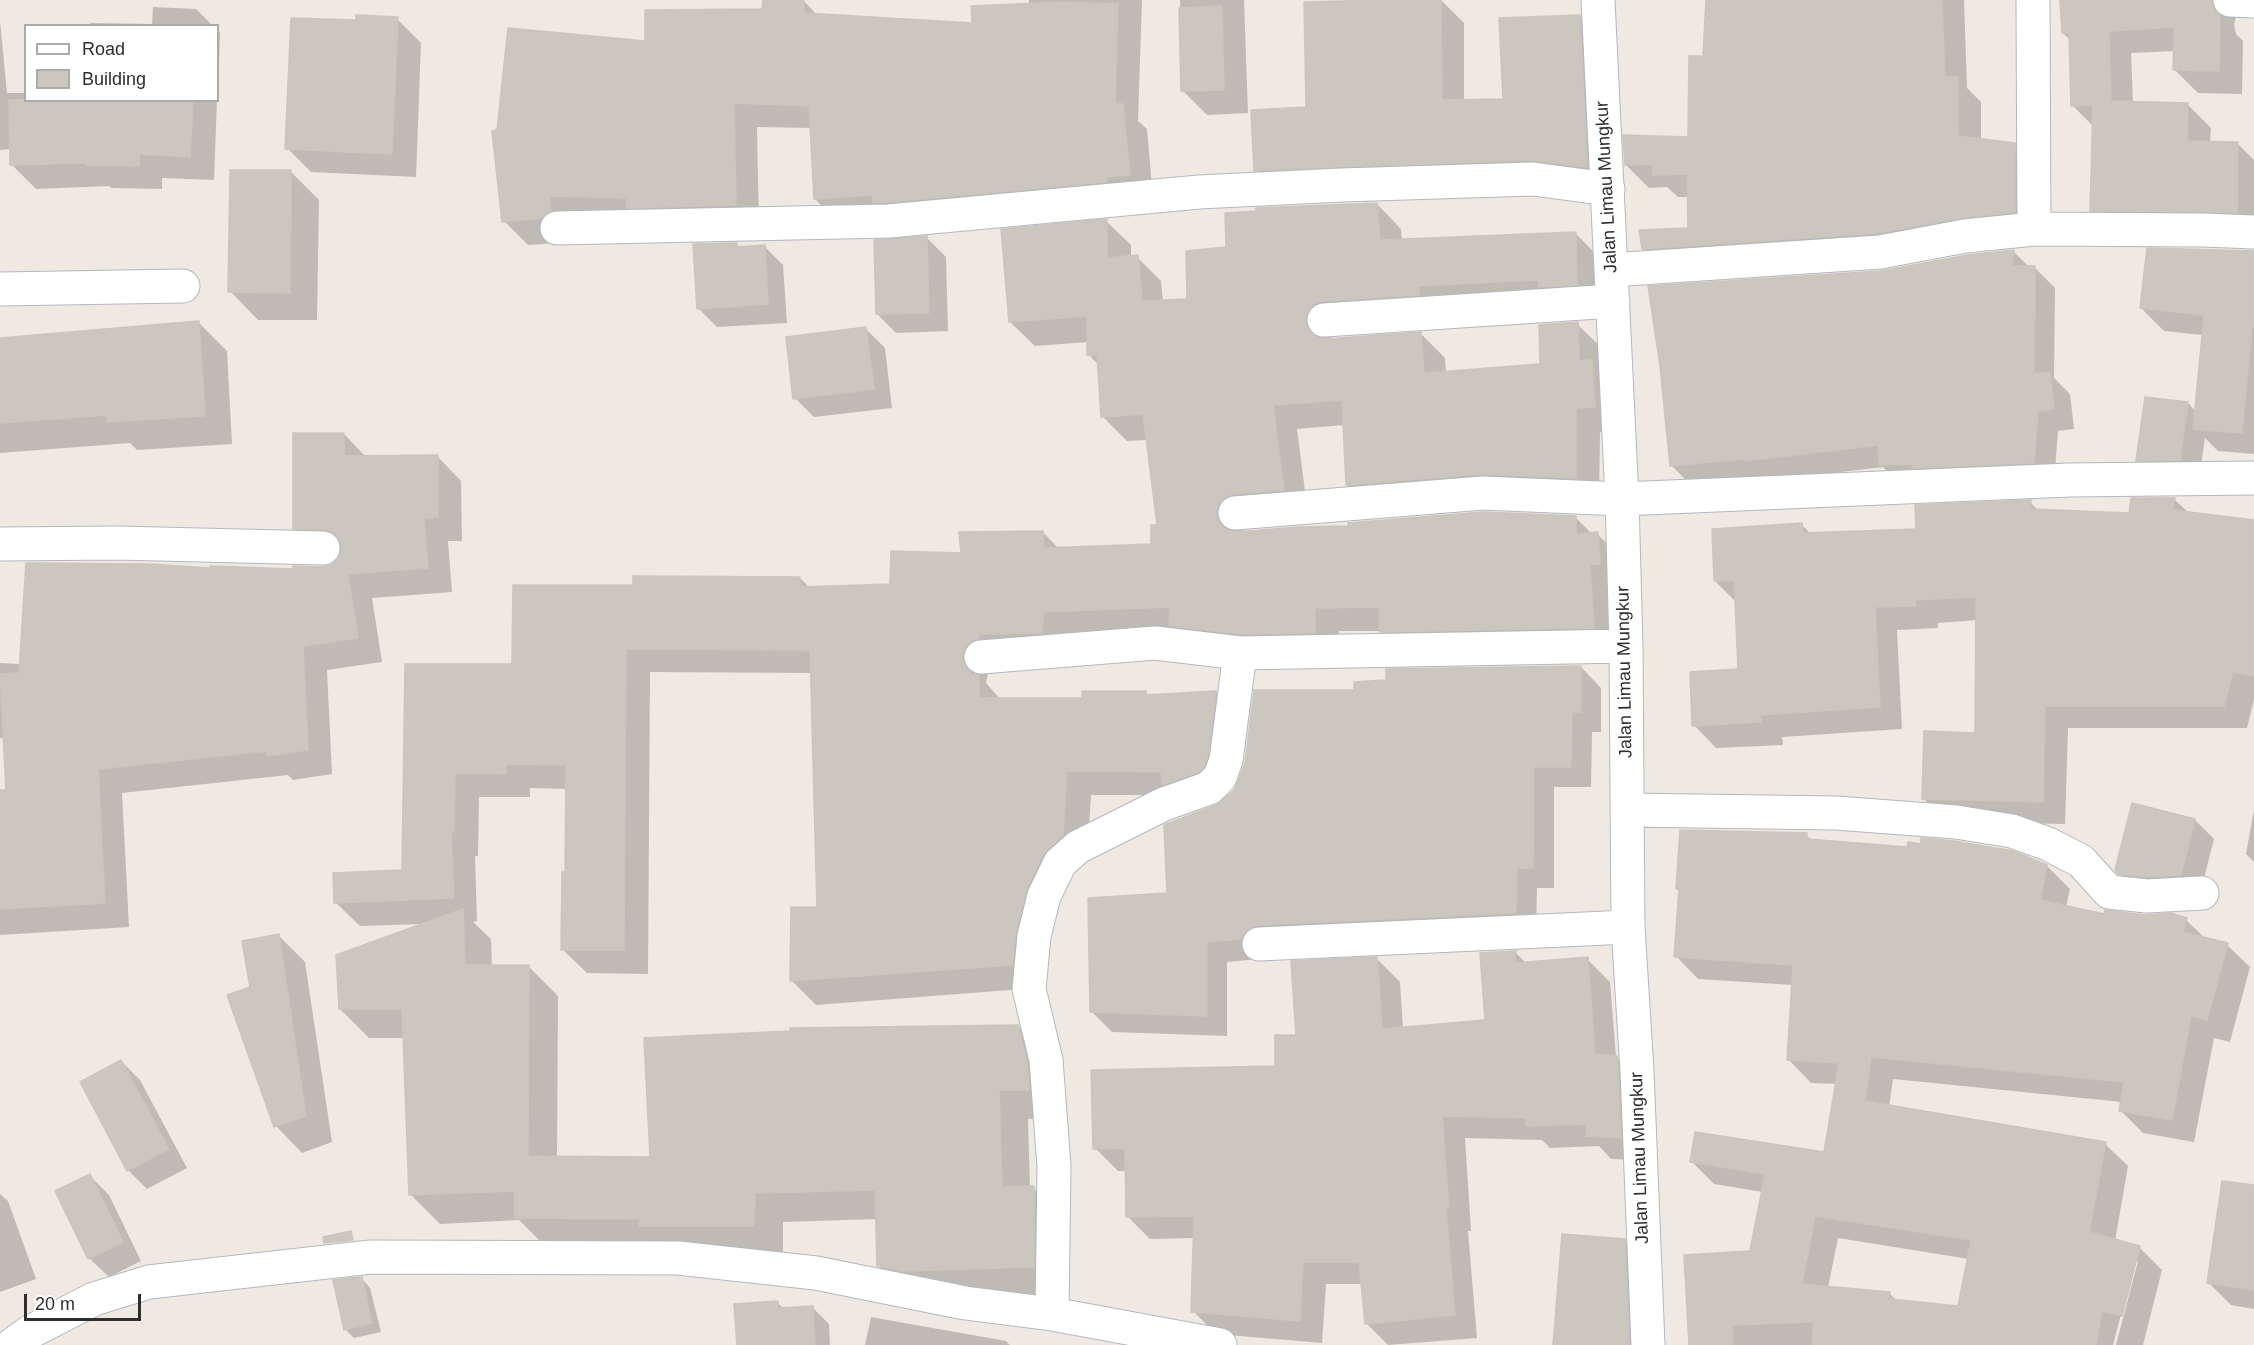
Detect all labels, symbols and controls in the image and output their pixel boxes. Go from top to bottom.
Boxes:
legend [24,24,219,102]
text: Road [82,39,125,59]
text: Building [82,69,146,89]
street label: Jalan Limau Mungkur [1592,101,1622,273]
street label: Jalan Limau Mungkur [1613,586,1637,758]
street label: Jalan Limau Mungkur [1626,1072,1654,1244]
scale bar [27,1282,144,1320]
text: 20 m [35,1294,75,1314]

